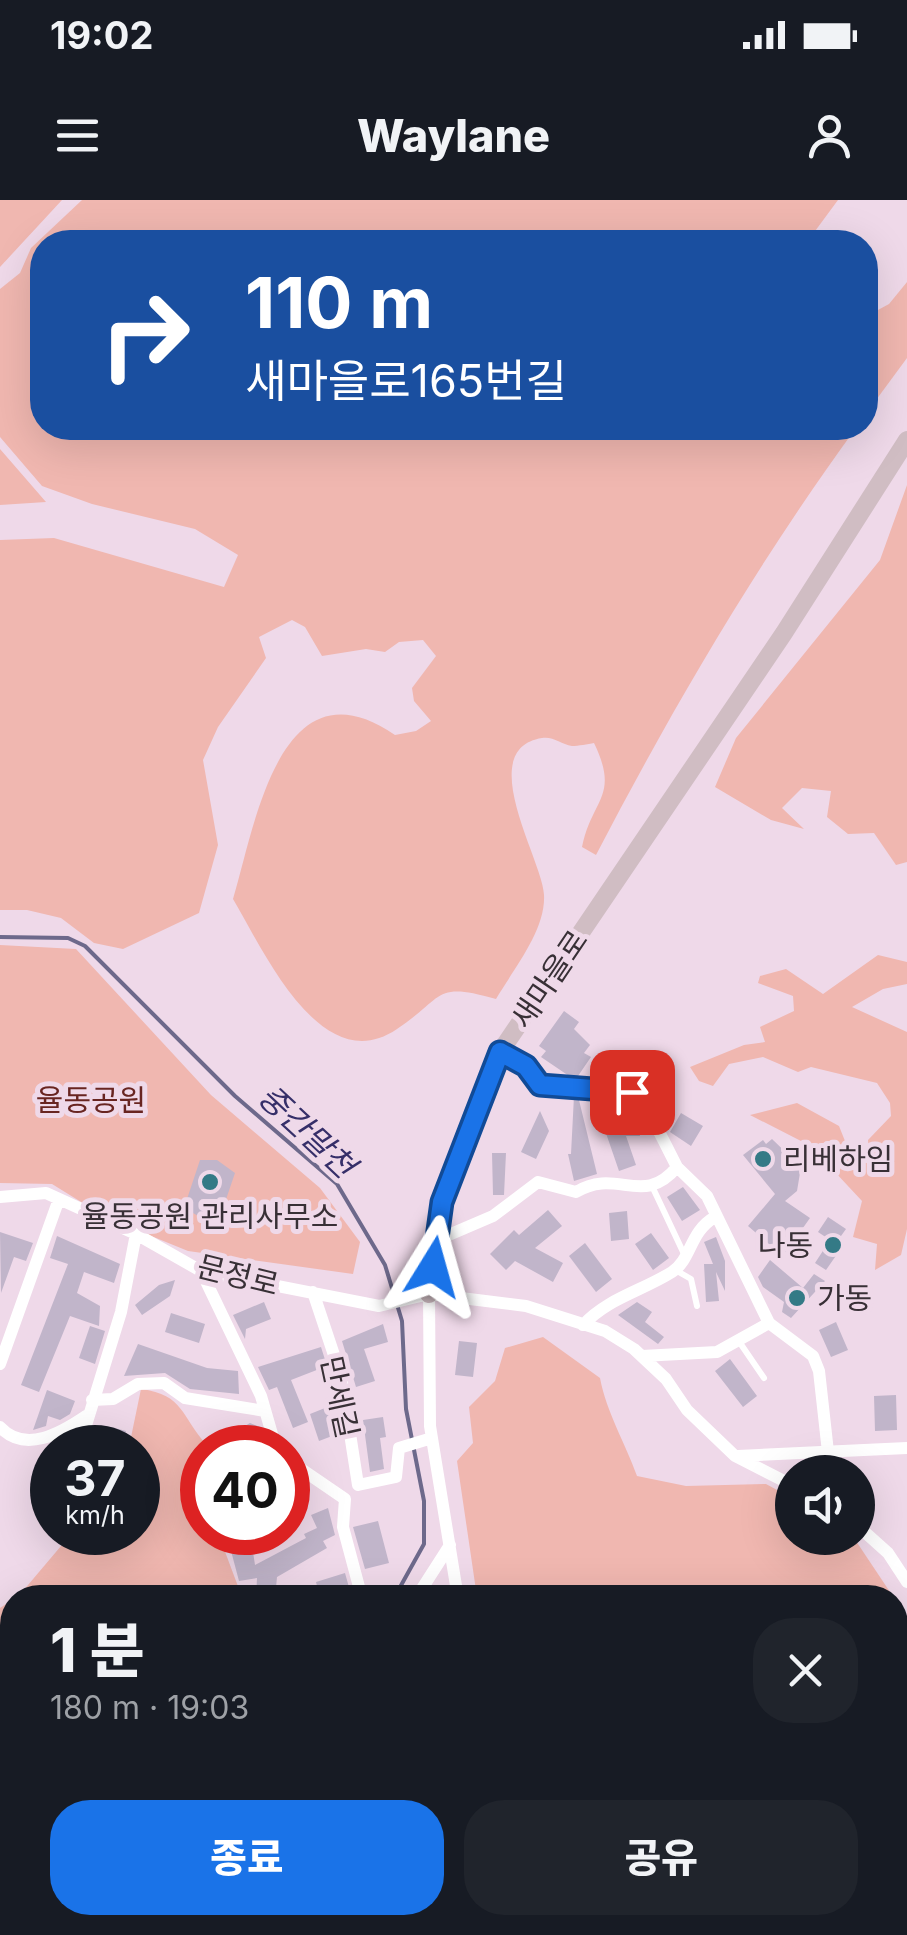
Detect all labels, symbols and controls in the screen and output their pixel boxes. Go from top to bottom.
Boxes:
text: 19:02 [50,12,153,58]
icon: menu [50,108,105,163]
text: Waylane [357,108,550,163]
icon: person [802,108,857,163]
text: 110 m [245,260,433,345]
icon: right [80,270,210,400]
text: 새마을로165번길 [245,353,567,408]
street label: 새마을로 [503,923,595,1035]
pin [590,1050,675,1135]
icon: arrive [605,1065,660,1120]
water label: 중간말천 [251,1077,366,1188]
park label: 율동공원 [36,1082,146,1118]
place label: 리베하임 [783,1141,893,1177]
marker: 리베하임 [752,1148,774,1170]
marker: 율동공원 관리사무소 [199,1171,221,1193]
place label: 율동공원 관리사무소 [82,1198,338,1234]
position arrow [381,1215,485,1319]
place label: 나동 [758,1227,813,1263]
marker: 나동 [822,1234,844,1256]
street label: 문정로 [193,1248,283,1302]
place label: 가동 [817,1280,872,1316]
marker: 가동 [786,1287,808,1309]
street label: 만세길 [314,1353,366,1441]
speed limit sign: 40 [180,1425,310,1555]
text: 37 [64,1448,126,1508]
map controls [775,1455,875,1555]
button: sound [775,1455,875,1555]
text: km/h [65,1500,125,1530]
text: 1 분 [50,1614,145,1686]
button: close [753,1618,858,1723]
text: 180 m · 19:03 [50,1688,249,1727]
button: 종료 [50,1800,444,1915]
button: 공유 [464,1800,858,1915]

